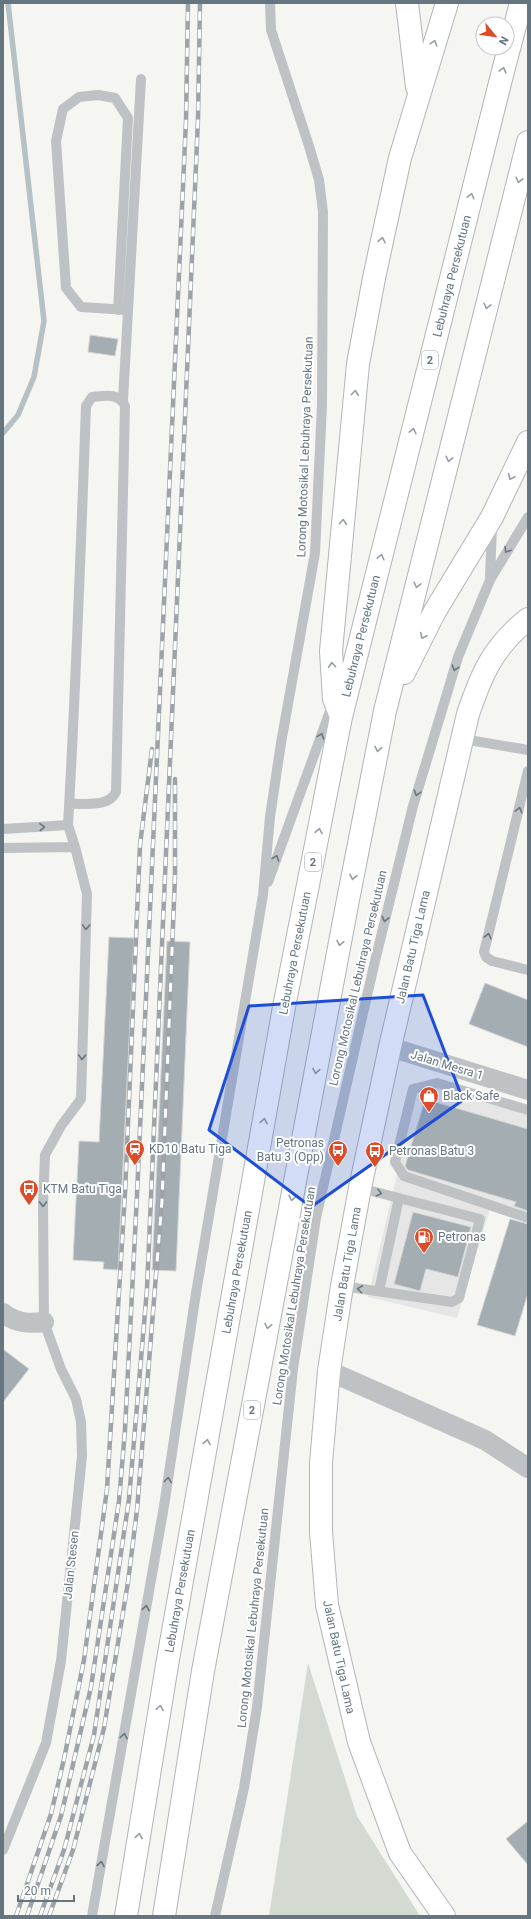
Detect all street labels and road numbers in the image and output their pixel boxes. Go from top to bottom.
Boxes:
street label: Lebuhraya Persekutuan [430,214,474,338]
street label: Lorong Motosikal Lebuhraya Persekutuan [294,336,316,558]
road number: 2 [422,351,438,369]
street label: Lebuhraya Persekutuan [339,574,383,698]
road number: 2 [305,853,321,871]
street label: Lorong Motosikal Lebuhraya Persekutuan [326,869,390,1087]
street label: Jalan Batu Tiga Lama [393,889,433,1005]
street label: Lebuhraya Persekutuan [276,890,314,1016]
street label: Jalan Mesra 1 [409,1047,485,1083]
street label: Lorong Motosikal Lebuhraya Persekutuan [270,1186,318,1406]
street label: Jalan Batu Tiga Lama [330,1206,364,1322]
street label: Lebuhraya Persekutuan [219,1209,255,1335]
road number: 2 [244,1401,260,1419]
street label: Lorong Motosikal Lebuhraya Persekutuan [234,1507,272,1729]
street label: Lebuhraya Persekutuan [162,1528,198,1654]
street label: Jalan Stesen [60,1530,82,1600]
street label: Jalan Batu Tiga Lama [320,1599,358,1715]

